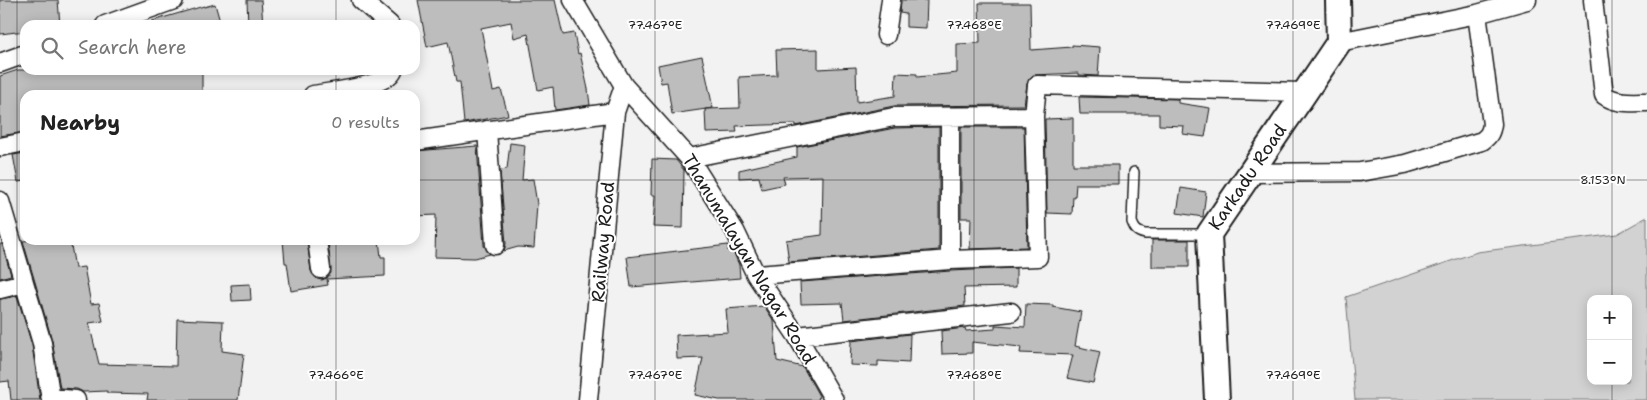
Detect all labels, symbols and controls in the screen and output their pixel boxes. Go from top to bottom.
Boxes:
text: 77.467°E [628,17,682,33]
text: 77.468°E [946,17,1002,33]
text: 77.469°E [1266,17,1320,33]
search box [20,20,420,75]
icon: search [38,34,66,62]
text: Search here [78,35,187,60]
text: Nearby [40,109,120,137]
text: 0 results [331,112,400,133]
street label: Karkadu Road [1203,119,1292,235]
street label: Thanumalayan Nagar Road [677,149,821,369]
text: 8.153°N [1580,172,1626,188]
street label: Railway Road [586,181,620,303]
map controls [1587,295,1632,385]
button: + [1587,295,1632,340]
button: − [1587,340,1632,385]
text: 77.466°E [308,367,364,383]
text: 77.467°E [628,367,682,383]
text: 77.468°E [946,367,1002,383]
text: 77.469°E [1266,367,1320,383]

